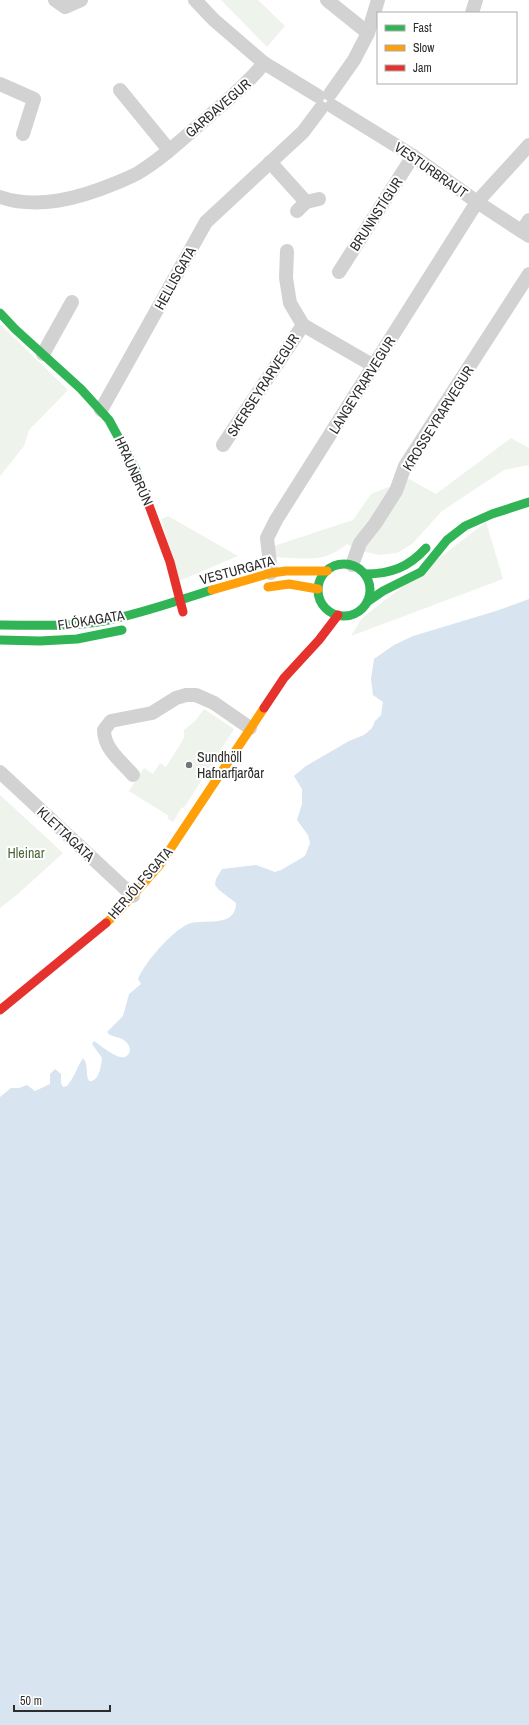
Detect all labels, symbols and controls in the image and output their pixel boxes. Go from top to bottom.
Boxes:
legend [377,12,517,84]
text: Fast [413,20,432,36]
text: Slow [413,40,435,56]
text: Jam [413,60,432,76]
street label: GARÐAVEGUR [182,75,254,141]
street label: VESTURBRAUT [391,138,471,202]
street label: BRUNNSTÍGUR [346,174,406,254]
street label: HELLISGATA [150,243,200,313]
street label: SKERSEYRARVEGUR [223,330,303,440]
street label: LANGEYRARVEGUR [325,333,399,437]
street label: KROSSEYRARVEGUR [398,362,478,474]
street label: HRAUNBRÚN [111,434,157,508]
street label: VESTURGATA [198,551,276,589]
street label: FLÓKAGATA [56,606,126,634]
place label: Sundhöll Hafnarfjarðar [197,748,264,782]
marker: Sundhöll Hafnarfjarðar [184,760,194,770]
street label: KLETTAGATA [33,803,99,865]
street label: HERJÓLFSGATA [104,843,176,923]
park label: Hleinar [7,844,45,862]
scale bar [14,1687,110,1713]
text: 50 m [20,1693,42,1709]

